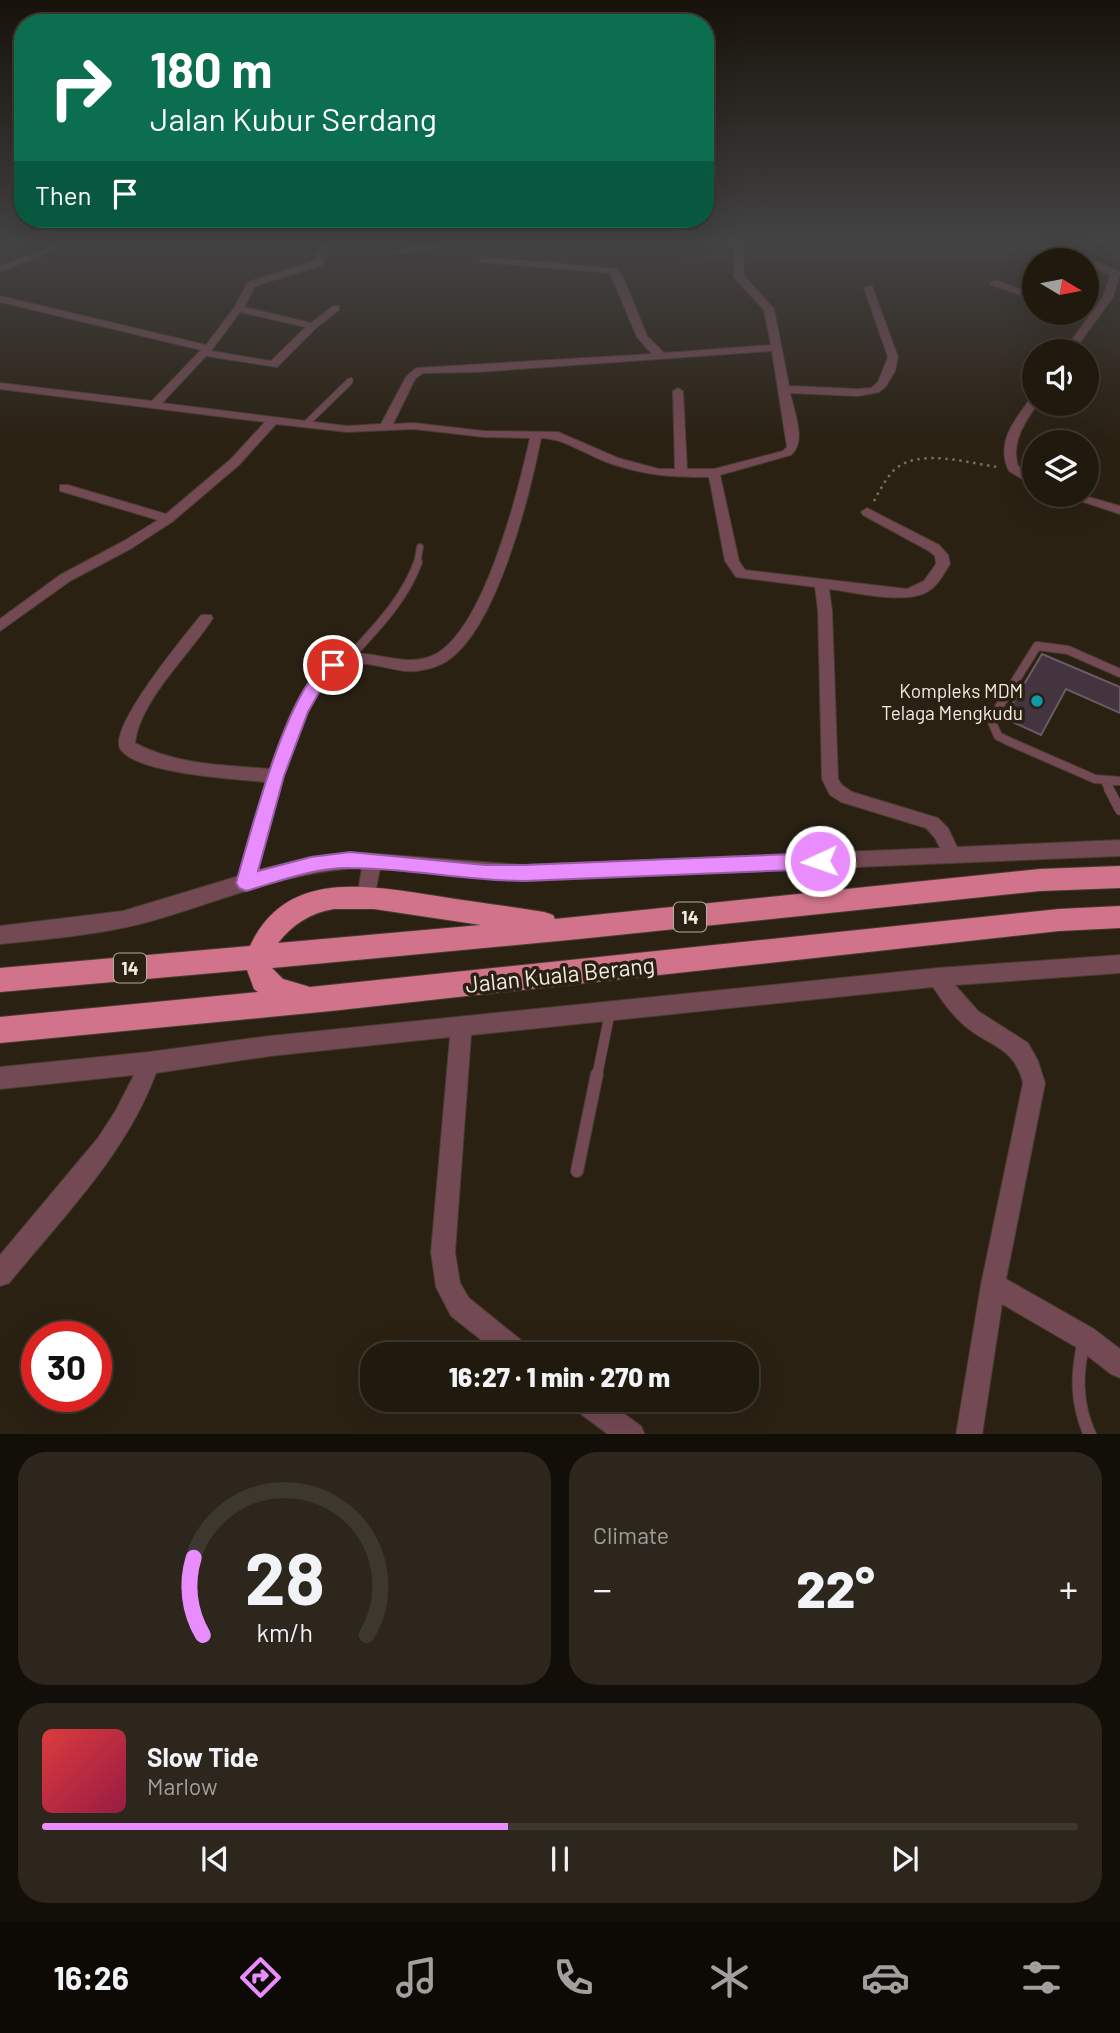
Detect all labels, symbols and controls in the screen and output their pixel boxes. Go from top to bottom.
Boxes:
text: 180 m [150,39,273,98]
icon: right [35,42,126,133]
text: Jalan Kubur Serdang [150,99,437,137]
icon: arrive [106,175,144,213]
text: Then [35,179,92,210]
north arrow [1022,248,1099,326]
map controls [1022,248,1099,507]
button: sound [1022,339,1099,416]
button: layers [1022,430,1099,507]
pin [303,635,363,695]
icon: arrive [314,646,352,684]
place label: Kompleks MDM Telaga Mengkudu [881,679,1023,724]
marker: Kompleks MDM Telaga Mengkudu [1029,693,1045,709]
position arrow [783,824,857,898]
road number: 14 [674,902,706,932]
street label: Jalan Kuala Berang [464,950,656,998]
road number: 14 [114,953,146,982]
speed limit sign: 30 [21,1321,112,1412]
text: 16:27 · 1 min · 270 m [449,1361,670,1392]
text: Climate [593,1521,669,1549]
text: 28 [244,1532,325,1620]
text: 22° [796,1556,875,1618]
text: − [593,1565,612,1611]
text: + [1059,1565,1078,1611]
text: km/h [256,1616,313,1646]
text: Slow Tide [147,1741,259,1772]
text: Marlow [147,1772,218,1800]
icon: previous [196,1840,234,1878]
icon: pause [541,1840,579,1878]
icon: next [886,1840,924,1878]
icon: directions [236,1953,285,2002]
icon: music [392,1953,441,2002]
icon: phone [549,1953,598,2002]
icon: climate [705,1953,754,2002]
icon: car [861,1953,910,2002]
icon: filters [1017,1953,1066,2002]
text: 16:26 [54,1958,129,1996]

